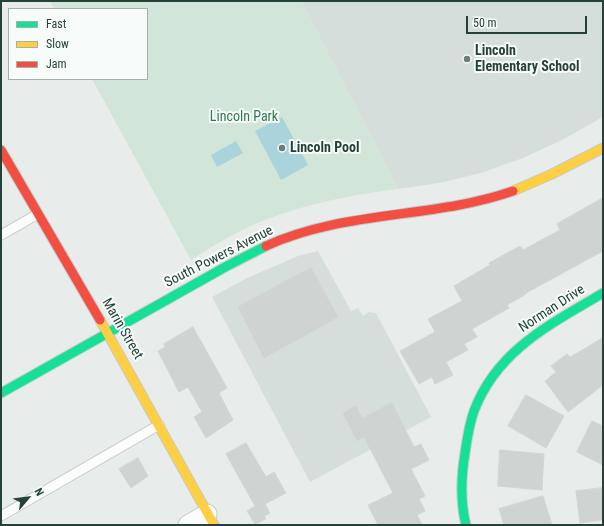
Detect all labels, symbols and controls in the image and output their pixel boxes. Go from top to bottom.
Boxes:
legend [8,8,148,80]
scale bar [468,8,589,34]
text: 50 m [473,16,497,30]
text: Fast [46,17,66,31]
text: Slow [46,37,69,51]
place label: Lincoln Elementary School [475,43,580,76]
marker: Lincoln Elementary School [462,54,472,64]
text: Jam [46,57,67,71]
park label: Lincoln Park [210,109,278,125]
place label: Lincoln Pool [290,140,359,156]
marker: Lincoln Pool [277,143,287,153]
street label: South Powers Avenue [162,222,276,292]
street label: Norman Drive [516,281,588,337]
street label: Marin Street [98,296,146,362]
north arrow [8,478,48,518]
text: N [32,486,46,498]

